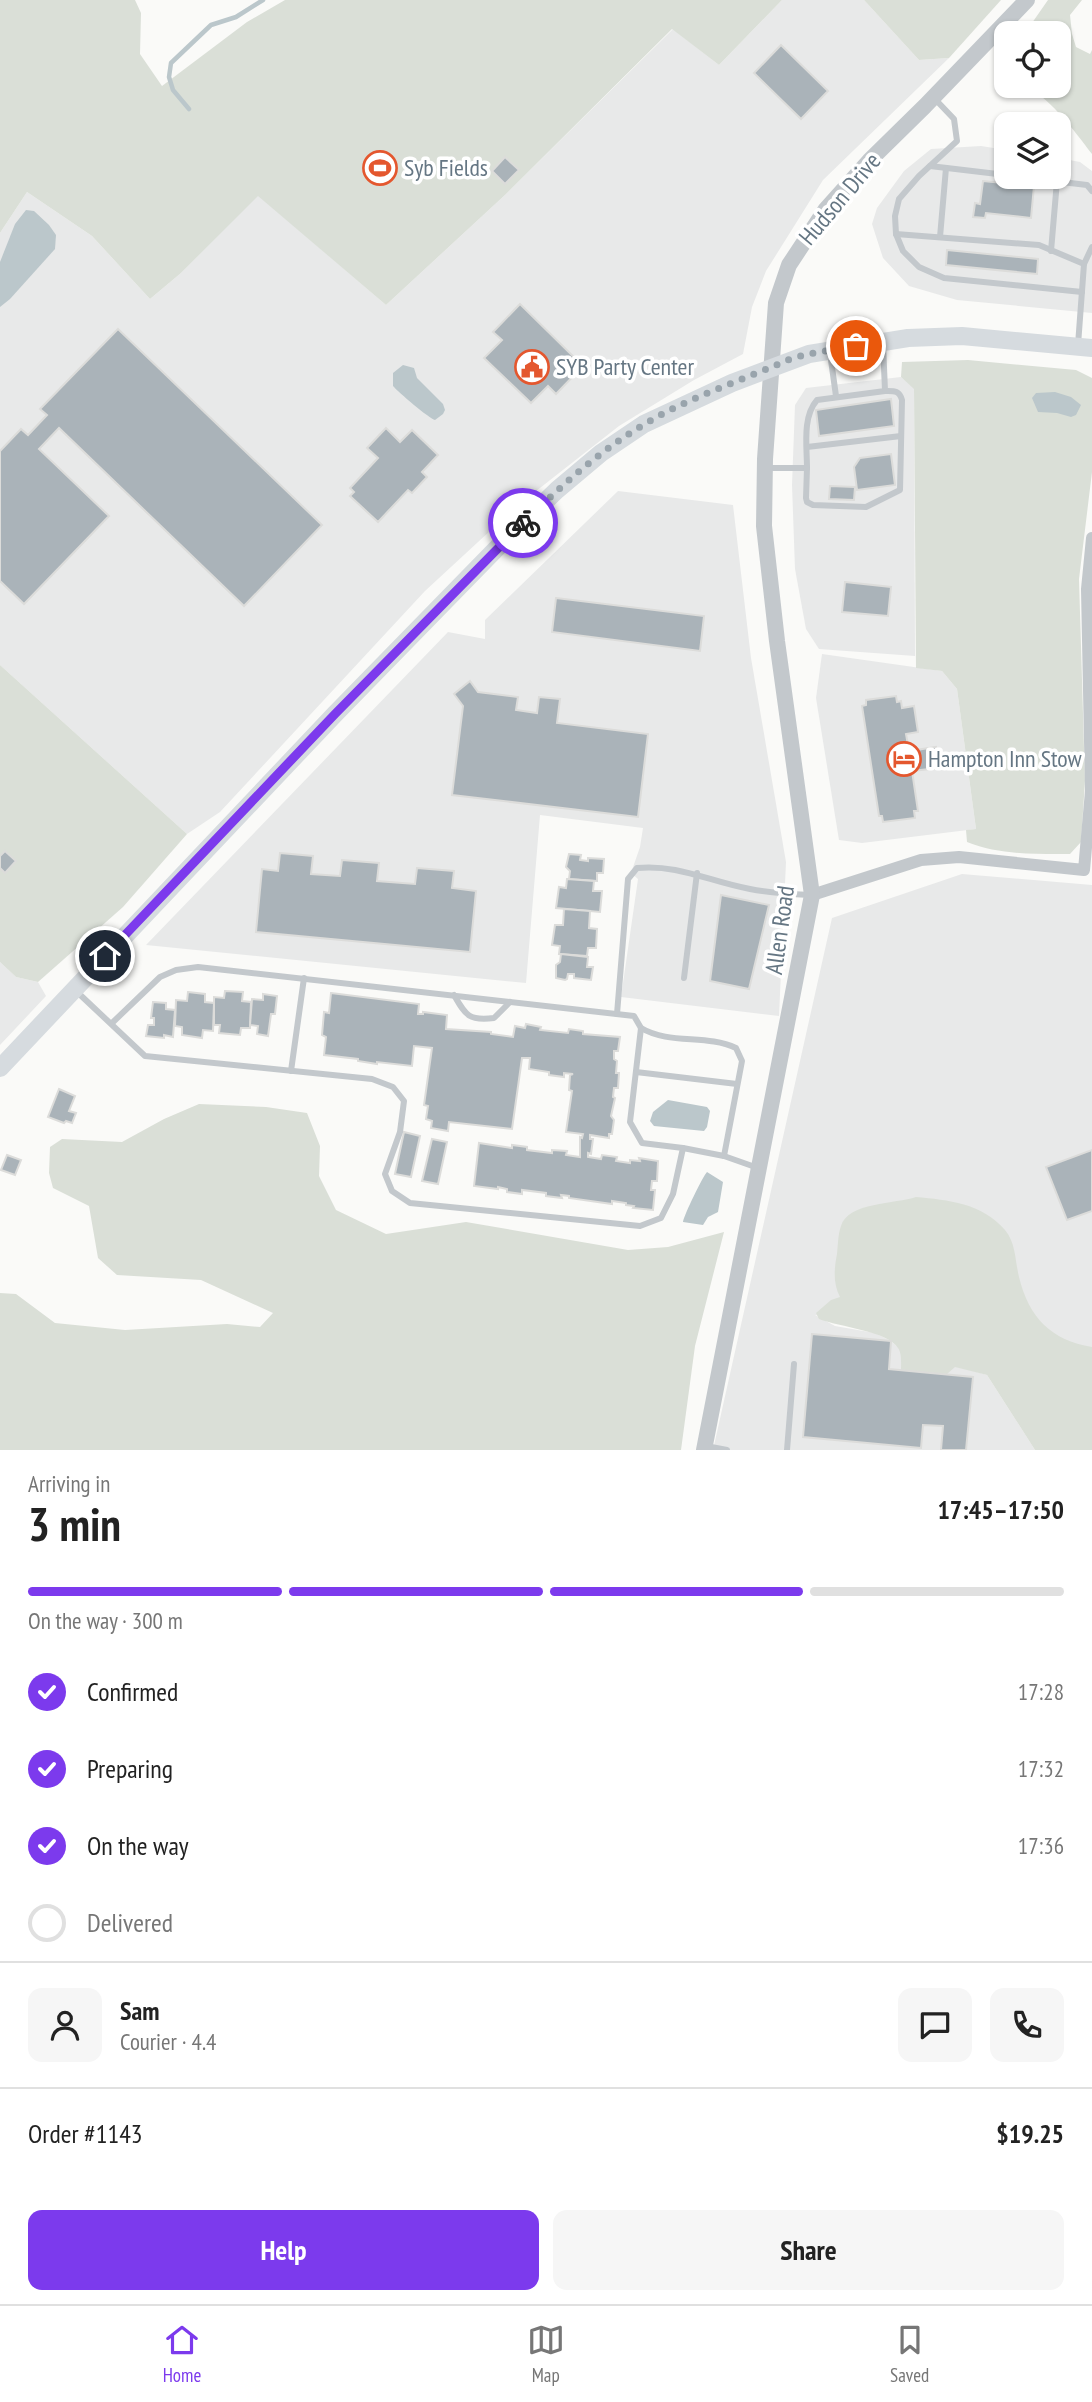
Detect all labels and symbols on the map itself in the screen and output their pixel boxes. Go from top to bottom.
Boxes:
street label: Hudson Drive [792,146,887,251]
sports icon: Syb Fields [361,149,399,187]
place label: Syb Fields [404,152,488,183]
pin [826,316,886,376]
public building icon: SYB Party Center [513,348,551,386]
place label: SYB Party Center [556,351,694,382]
courier [488,488,558,558]
hotel icon: Hampton Inn Stow [885,740,923,778]
place label: Hampton Inn Stow [928,743,1083,774]
street label: Allen Road [758,884,801,976]
pin [75,926,135,986]

